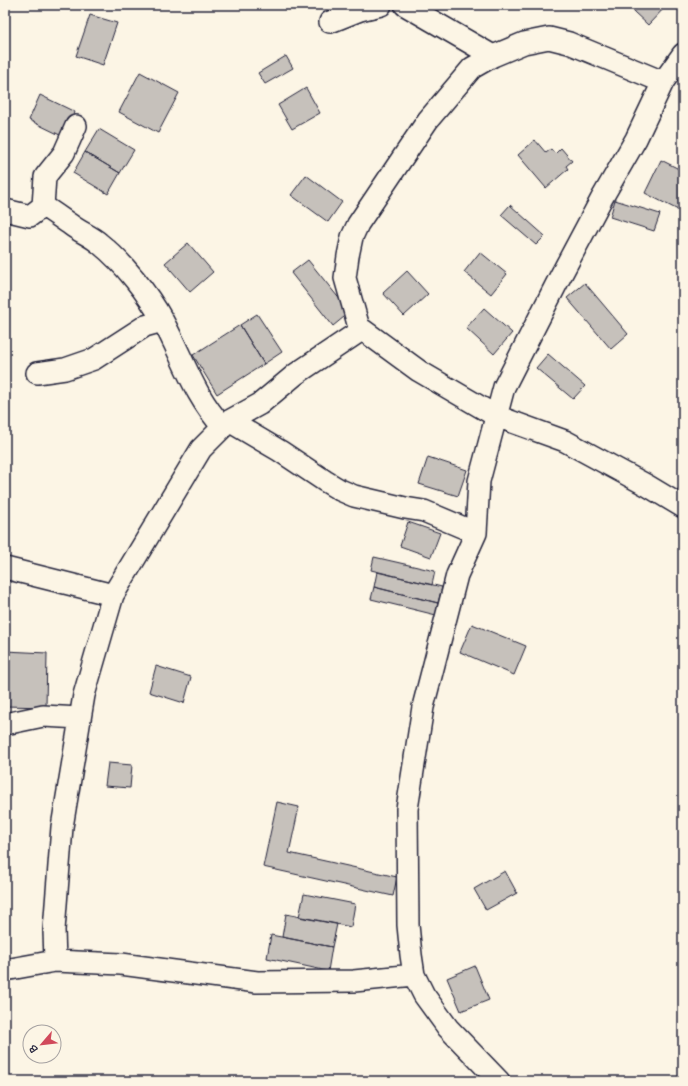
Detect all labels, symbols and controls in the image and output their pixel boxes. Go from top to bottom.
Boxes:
north arrow [22,1024,62,1064]
text: B [26,1042,42,1055]

